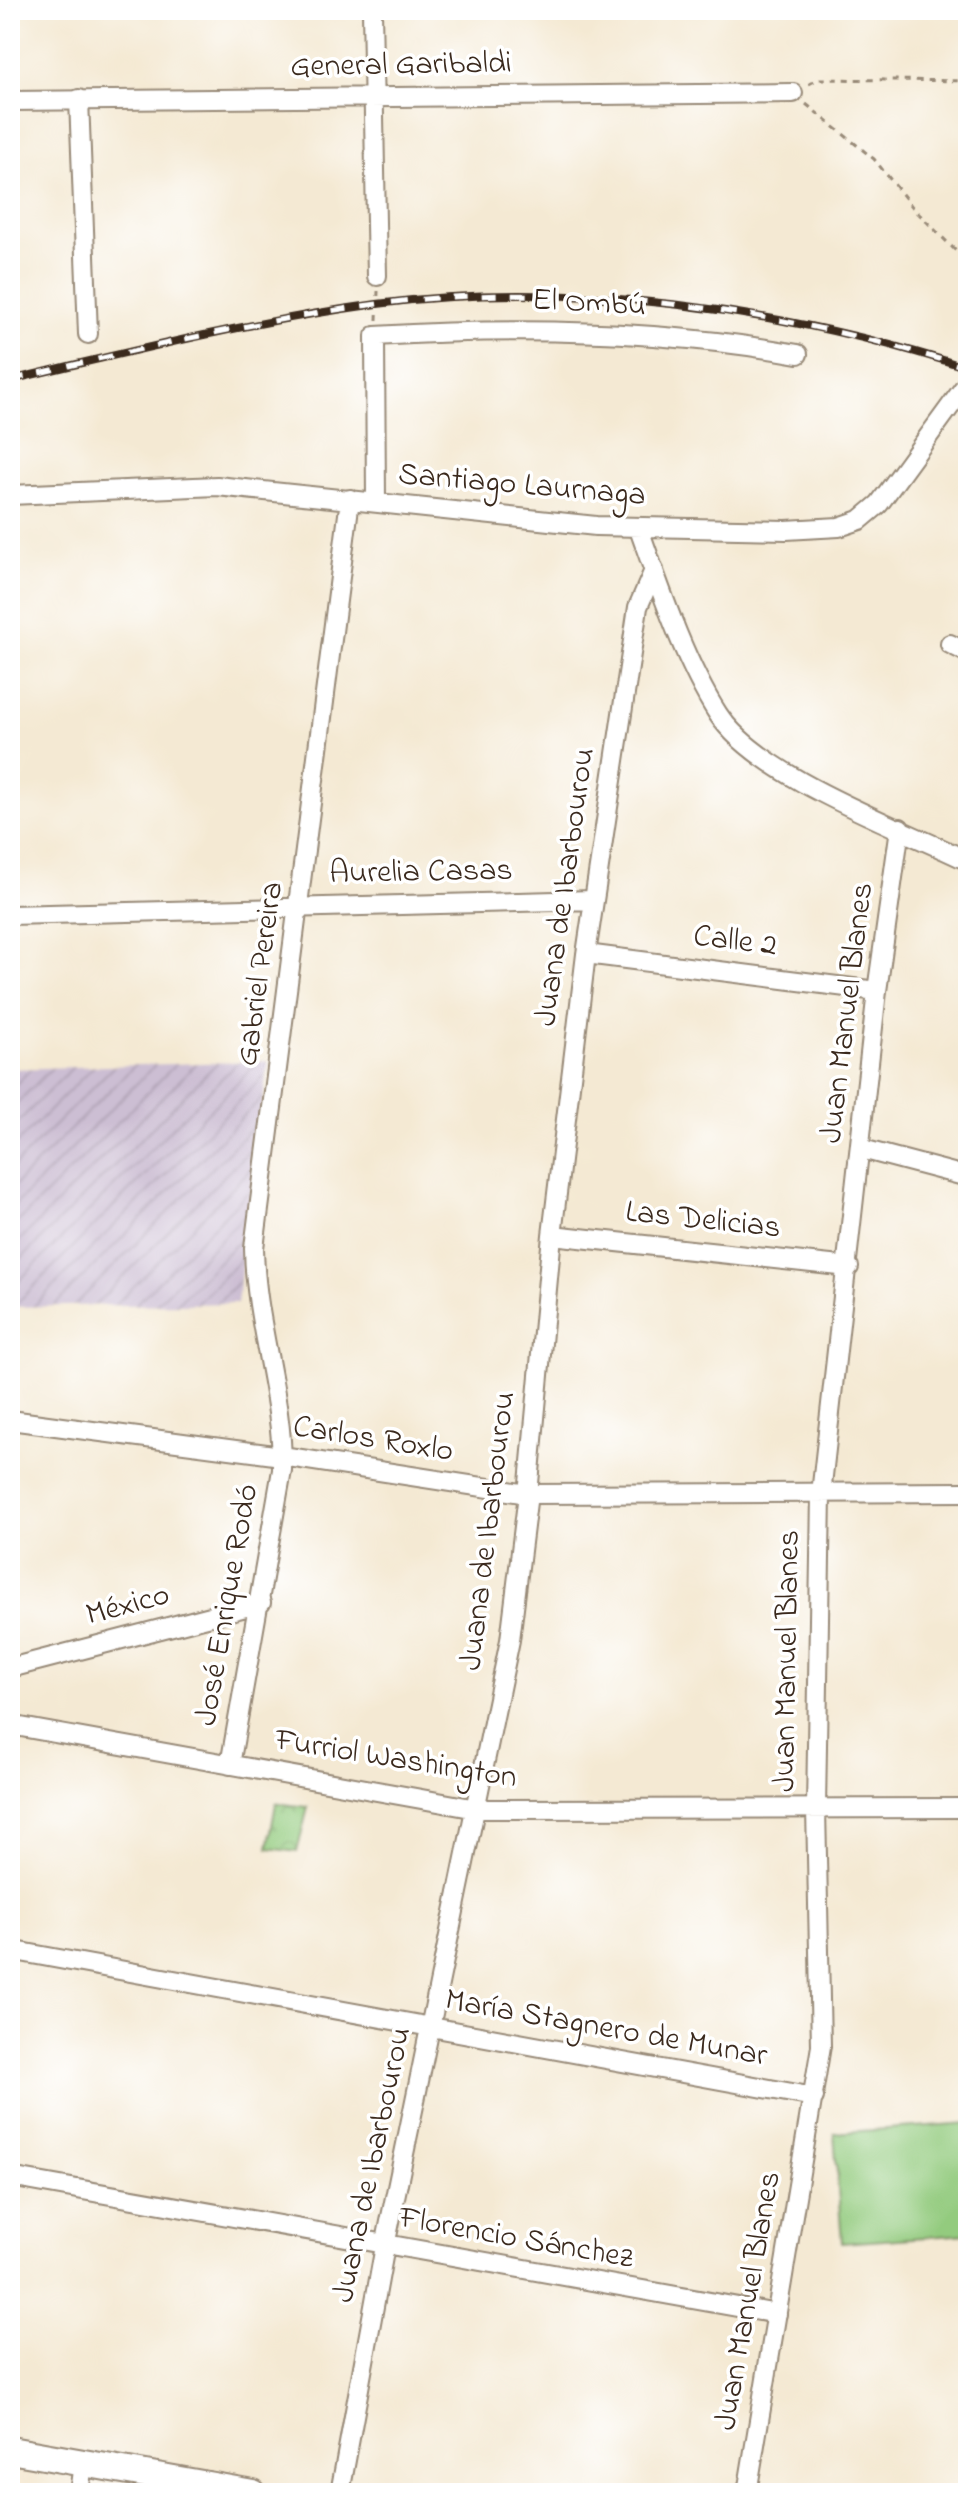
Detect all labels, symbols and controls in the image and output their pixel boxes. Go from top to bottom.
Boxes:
street label: General Garibaldi [290,41,512,91]
street label: El Ombú [531,278,647,330]
street label: Santiago Laurnaga [396,452,648,520]
street label: Juana de Ibarbourou [523,745,609,1029]
street label: Aurelia Casas [329,848,513,898]
street label: Gabriel Pereira [225,879,297,1069]
street label: Juan Manuel Blanes [809,880,887,1146]
street label: Calle 2 [691,914,780,970]
street label: Las Delicias [623,1189,783,1253]
street label: Juana de Ibarbourou [449,1389,529,1673]
street label: Carlos Roxlo [289,1404,457,1476]
street label: José Enrique Rodó [184,1481,272,1729]
street label: Juan Manuel Blanes [762,1530,814,1792]
street label: México [81,1572,175,1640]
street label: Furriol Washington [271,1718,520,1802]
street label: María Stagnero de Munar [441,1978,771,2080]
street label: Juana de Ibarbourou [321,2023,425,2307]
street label: Juan Manuel Blanes [703,2168,795,2434]
street label: Florencio Sánchez [394,2195,637,2283]

